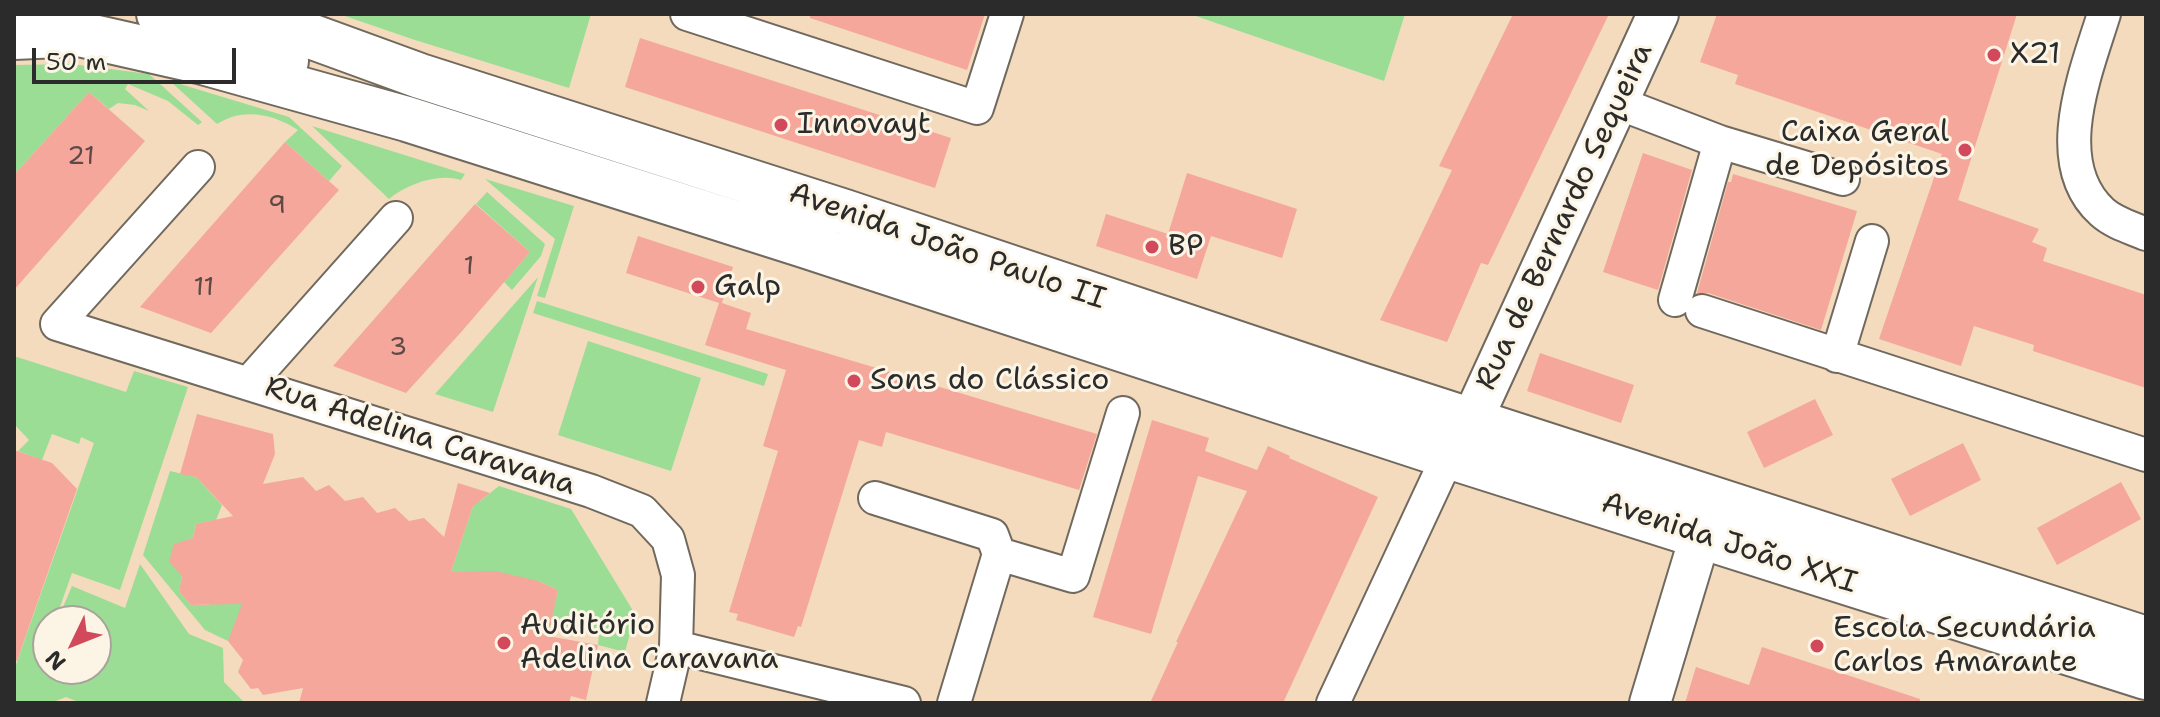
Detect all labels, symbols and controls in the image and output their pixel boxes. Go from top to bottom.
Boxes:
scale bar [36,32,240,82]
place label: X21 [2010,37,2060,73]
street label: Rua de Bernardo Sequeira [1469,38,1661,396]
text: 50 m [46,46,106,78]
marker: X21 [1985,46,2003,64]
place label: Innovayt [797,107,931,143]
place label: Caixa Geral de Depósitos [1765,115,1949,186]
marker: Innovayt [772,116,790,134]
house number: 21 [67,141,95,173]
marker: Caixa Geral de Depósitos [1956,141,1974,159]
street label: Avenida João Paulo II [784,176,1110,318]
house number: 9 [268,190,286,222]
place label: BP [1168,229,1204,265]
marker: BP [1143,238,1161,256]
house number: 1 [464,251,474,283]
place label: Galp [714,269,781,305]
house number: 11 [194,272,214,304]
marker: Galp [689,278,707,296]
house number: 3 [389,332,407,364]
place label: Sons do Clássico [870,363,1109,399]
street label: Rua Adelina Caravana [260,370,580,504]
marker: Sons do Clássico [845,372,863,390]
street label: Avenida João XXI [1597,486,1861,602]
north arrow [32,605,112,685]
place label: Auditório Adelina Caravana [520,608,778,678]
place label: Escola Secundária Carlos Amarante [1833,611,2096,682]
marker: Auditório Adelina Caravana [495,634,513,652]
marker: Escola Secundária Carlos Amarante [1808,637,1826,655]
text: N [39,644,72,677]

